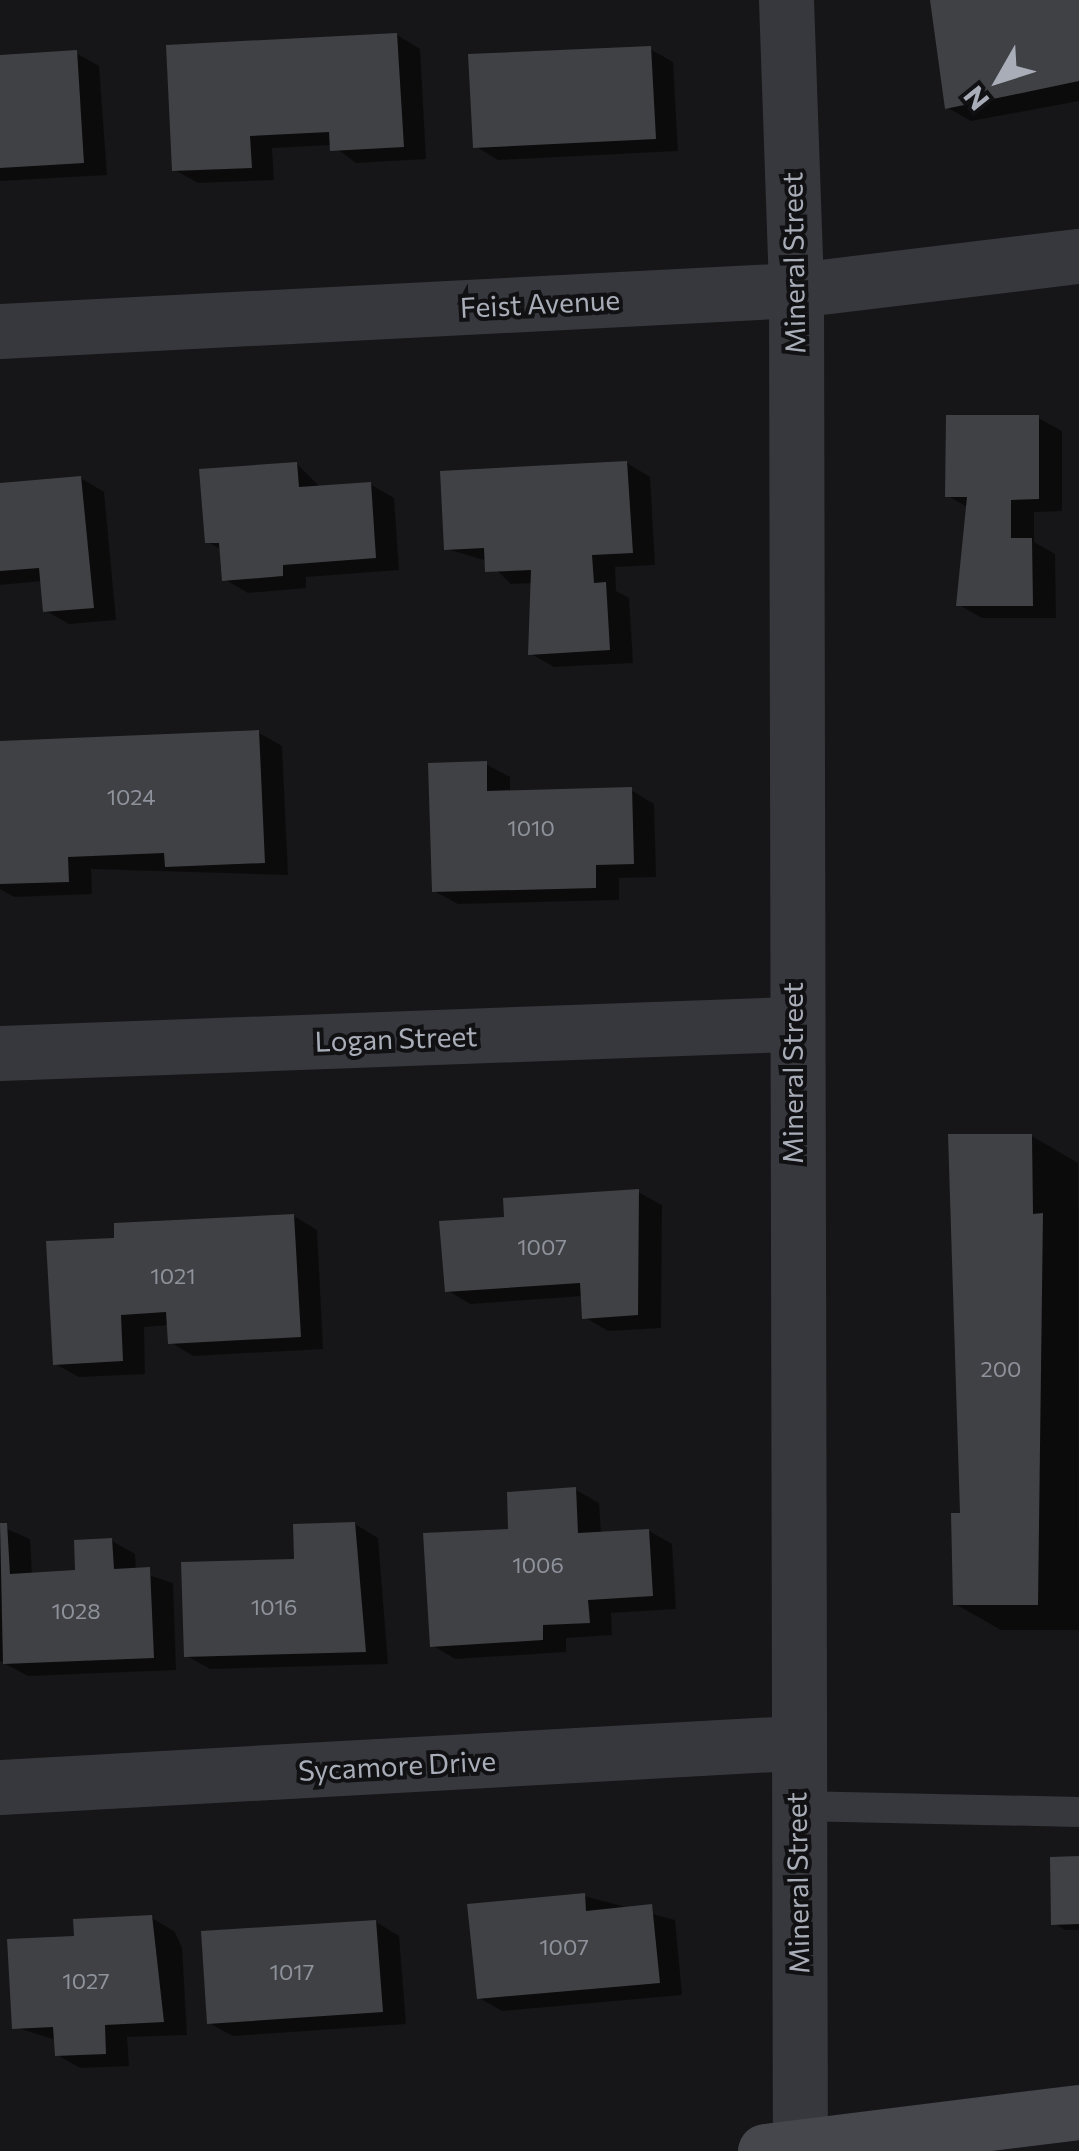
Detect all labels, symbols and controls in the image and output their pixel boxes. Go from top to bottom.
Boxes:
north arrow [949,30,1049,130]
text: N [956,80,996,118]
street label: Mineral Street [775,172,811,354]
street label: Feist Avenue [459,282,621,324]
house number: 1024 [107,784,155,810]
house number: 1010 [507,815,555,841]
street label: Mineral Street [775,982,809,1164]
street label: Logan Street [314,1018,478,1058]
house number: 1007 [517,1234,567,1260]
house number: 1021 [150,1263,196,1289]
house number: 200 [981,1356,1021,1382]
house number: 1006 [512,1552,564,1578]
house number: 1016 [251,1594,297,1620]
house number: 1028 [51,1598,101,1624]
street label: Sycamore Drive [297,1743,497,1787]
street label: Mineral Street [779,1792,815,1974]
house number: 1007 [539,1934,589,1960]
house number: 1017 [270,1959,314,1985]
house number: 1027 [62,1968,110,1994]

